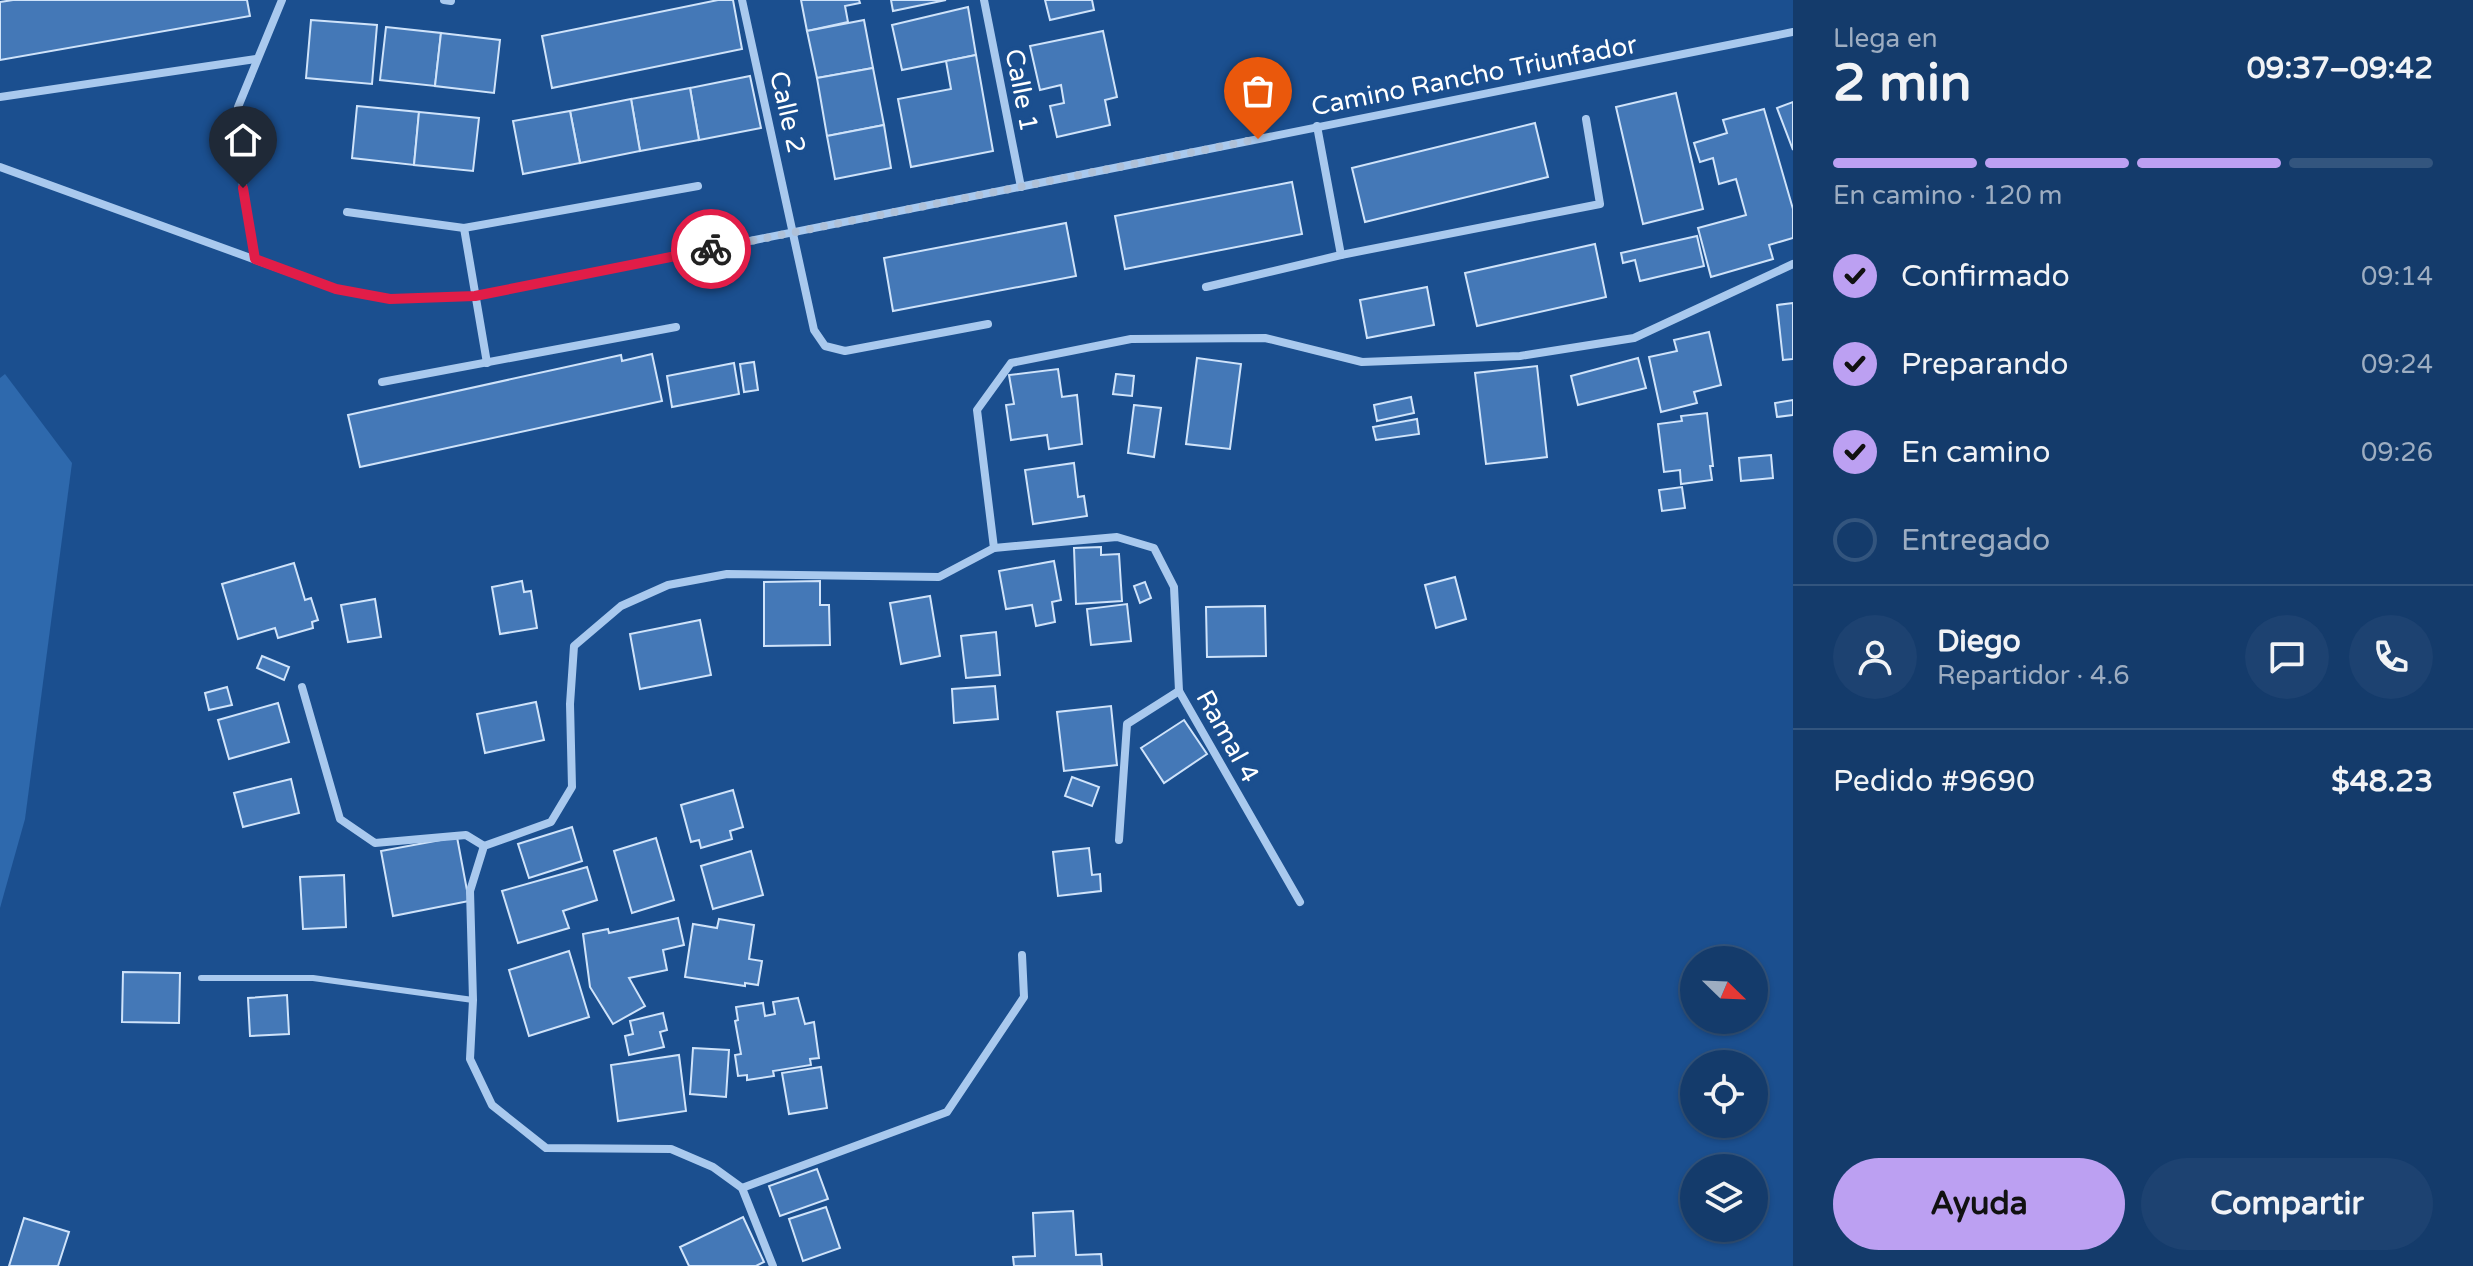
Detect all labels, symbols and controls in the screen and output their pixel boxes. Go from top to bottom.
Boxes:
text: Llega en [1833,23,1938,54]
street label: Camino Rancho Triunfador [1309,29,1640,122]
street label: Calle 1 [998,46,1045,134]
text: 09:37–09:42 [2247,50,2433,87]
text: 2 min [1833,52,1972,115]
pin [1224,57,1292,139]
street label: Calle 2 [763,68,812,156]
icon: bag [1236,69,1280,113]
pin [209,106,277,188]
icon: home [221,118,265,162]
text: En camino · 120 m [1833,180,2062,211]
courier [671,209,751,289]
icon: bike [689,227,733,271]
icon: check [1833,254,1877,298]
text: Confirmado [1901,258,2070,295]
text: 09:14 [2361,261,2433,292]
icon: check [1833,342,1877,386]
text: Preparando [1901,346,2069,383]
text: 09:24 [2361,349,2433,380]
icon: check [1833,430,1877,474]
text: En camino [1901,434,2050,471]
text: 09:26 [2361,437,2433,468]
text: Entregado [1901,522,2050,559]
button: person [1833,615,1917,699]
button: chat [2245,615,2329,699]
button: phone [2349,615,2433,699]
text: Diego [1937,623,2021,660]
text: Repartidor · 4.6 [1937,660,2129,691]
street label: Ramal 4 [1189,684,1266,788]
text: Pedido #9690 [1833,763,2035,800]
text: $48.23 [2331,763,2433,800]
north arrow [1680,946,1768,1034]
map controls [1680,946,1768,1242]
button: locate [1680,1050,1768,1138]
button: layers [1680,1154,1768,1242]
button: Ayuda [1833,1158,2125,1250]
button: Compartir [2141,1158,2433,1250]

